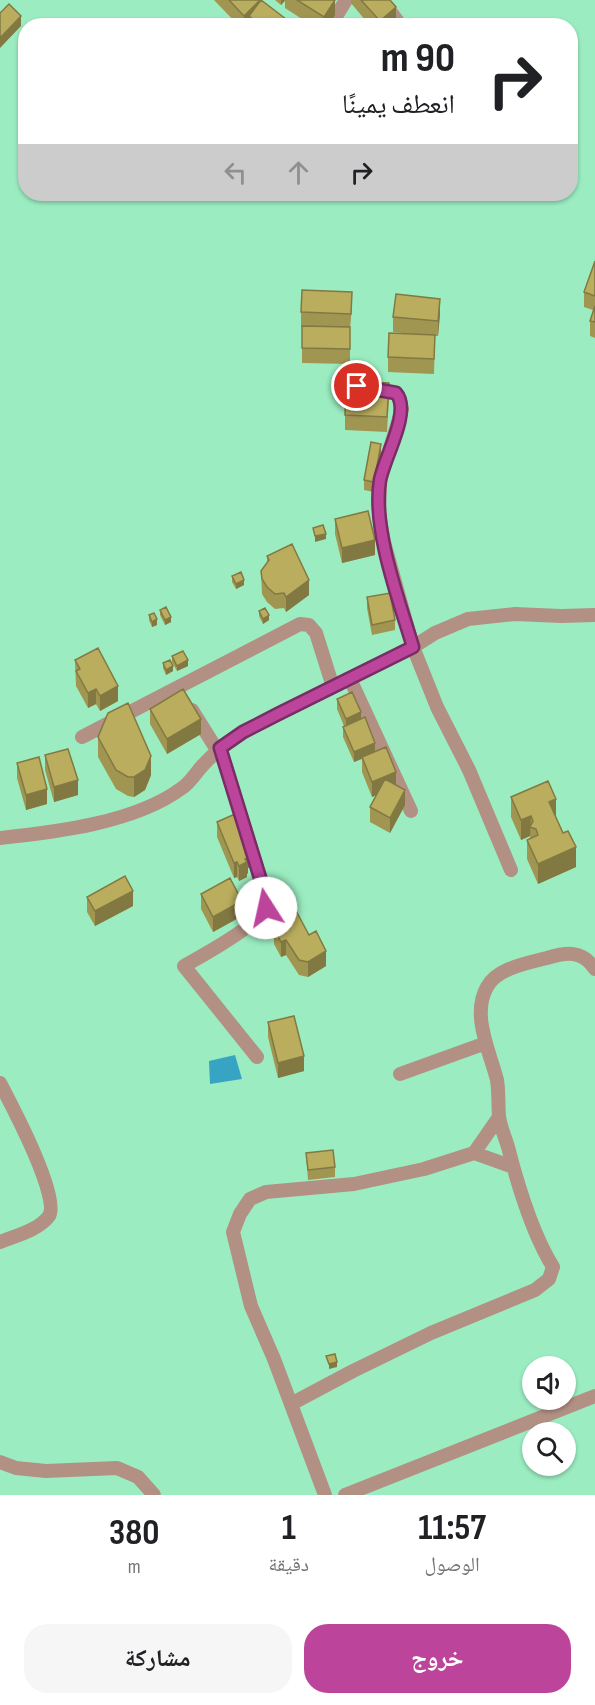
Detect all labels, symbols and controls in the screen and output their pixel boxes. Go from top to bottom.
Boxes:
text: 90 m [381,33,455,84]
icon: right [476,42,554,120]
text: انعطف يمينًا [342,89,455,121]
icon: left [219,156,252,189]
icon: ahead [282,156,315,189]
icon: right [345,156,378,189]
pin [331,360,382,411]
icon: arrive [340,369,373,402]
position arrow [234,876,298,940]
map controls [522,1356,576,1476]
button: sound [522,1356,576,1410]
button: search [522,1422,576,1476]
text: 1 [282,1507,296,1550]
text: 11:57 [418,1507,486,1550]
text: 380 [109,1512,159,1555]
text: دقيقة [268,1553,309,1577]
text: الوصول [424,1553,480,1577]
text: m [128,1555,141,1579]
button: مشاركة [24,1624,292,1693]
button: خروج [304,1624,571,1693]

